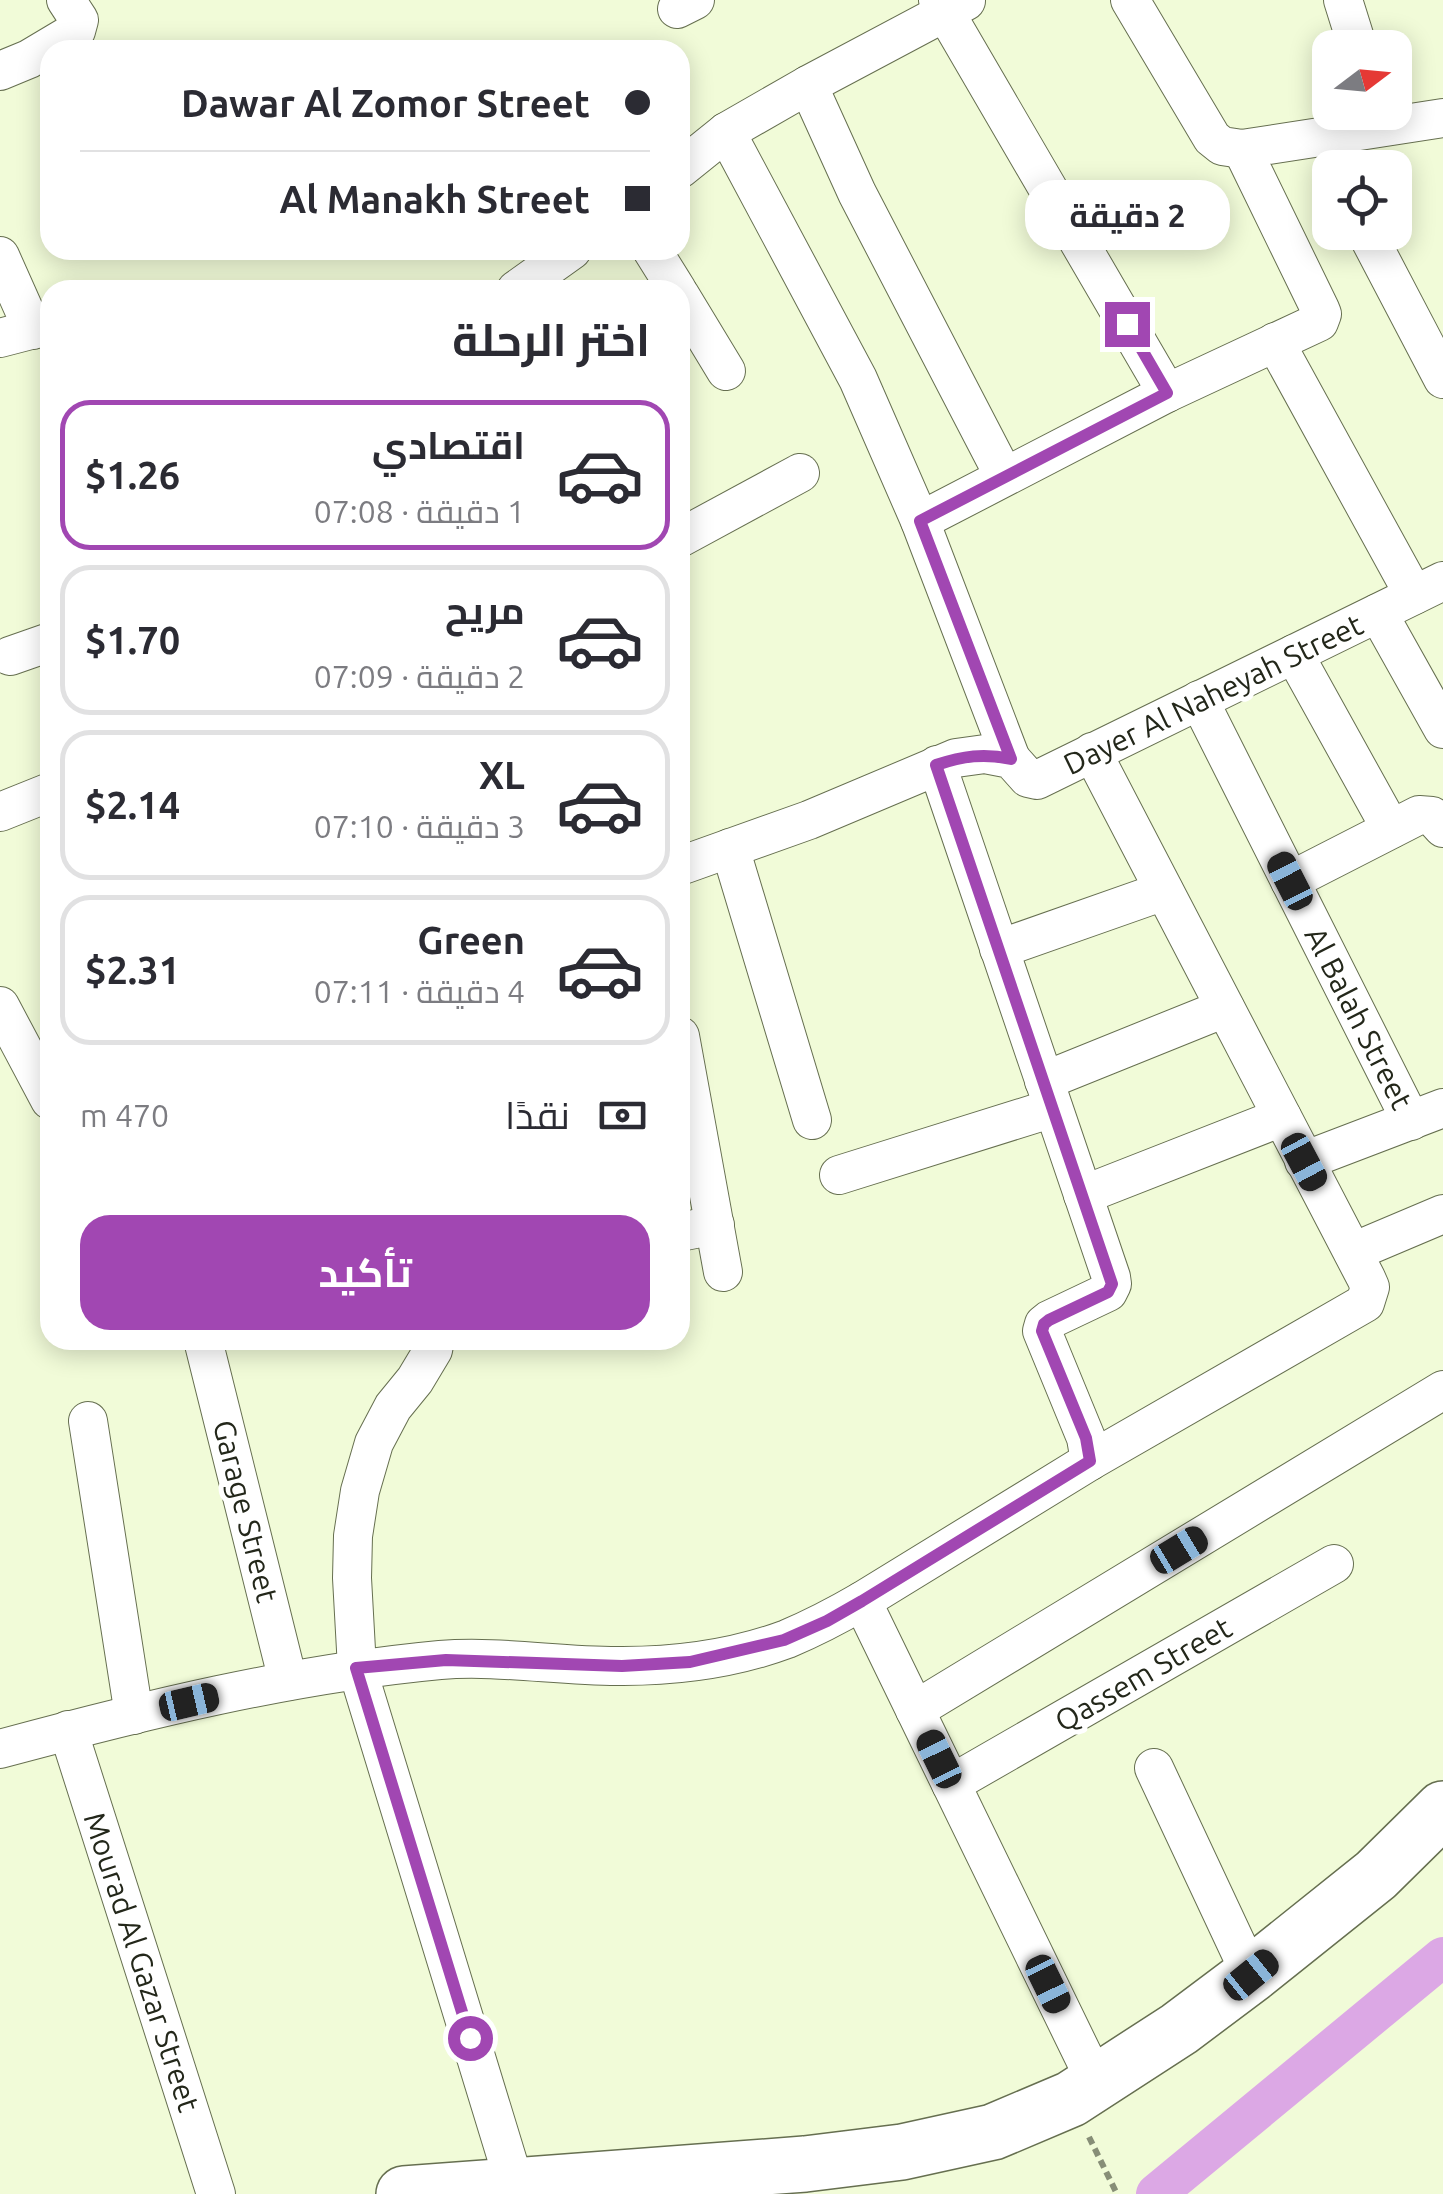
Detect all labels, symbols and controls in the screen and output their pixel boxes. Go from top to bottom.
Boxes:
north arrow [1312,30,1412,130]
map controls [1312,30,1412,250]
text: Dawar Al Zomor Street [181,82,590,124]
button: locate [1312,150,1412,250]
text: Al Manakh Street [279,178,590,220]
callout: 2 دقيقة [1024,179,1230,249]
text: 2 دقيقة [1069,197,1186,233]
route end [1105,302,1150,347]
text: اختر الرحلة [452,314,650,365]
text: اقتصادي [372,424,525,466]
icon: car [555,430,645,520]
text: $1.26 [85,454,180,496]
text: 1 دقيقة · 07:08 [314,493,525,529]
text: مريح [445,589,525,631]
icon: car [555,595,645,685]
street label: Dayer Al Naheyah Street [1058,607,1368,781]
text: $1.70 [85,619,180,661]
text: 2 دقيقة · 07:09 [314,658,525,694]
text: XL [479,754,525,796]
icon: car [555,760,645,850]
text: $2.14 [85,784,180,826]
text: 3 دقيقة · 07:10 [314,808,525,844]
car [1263,847,1317,915]
text: Green [417,919,525,961]
street label: Al Balah Street [1298,921,1420,1115]
icon: car [555,925,645,1015]
text: $2.31 [85,949,180,991]
text: 4 دقيقة · 07:11 [314,973,525,1009]
icon: cash [595,1088,650,1143]
text: نقدًا [505,1094,570,1136]
text: 470 m [80,1097,169,1133]
car [1277,1128,1331,1196]
button: تأكيد [80,1215,650,1330]
street label: Garage Street [207,1416,285,1606]
car [1146,1522,1212,1578]
street label: Qassem Street [1049,1610,1237,1738]
car [156,1681,222,1723]
car [912,1725,966,1793]
street label: Mourad Al Gazar Street [78,1808,207,2116]
car [1218,1944,1284,2006]
car [1021,1950,1075,2018]
route start [448,2016,493,2061]

